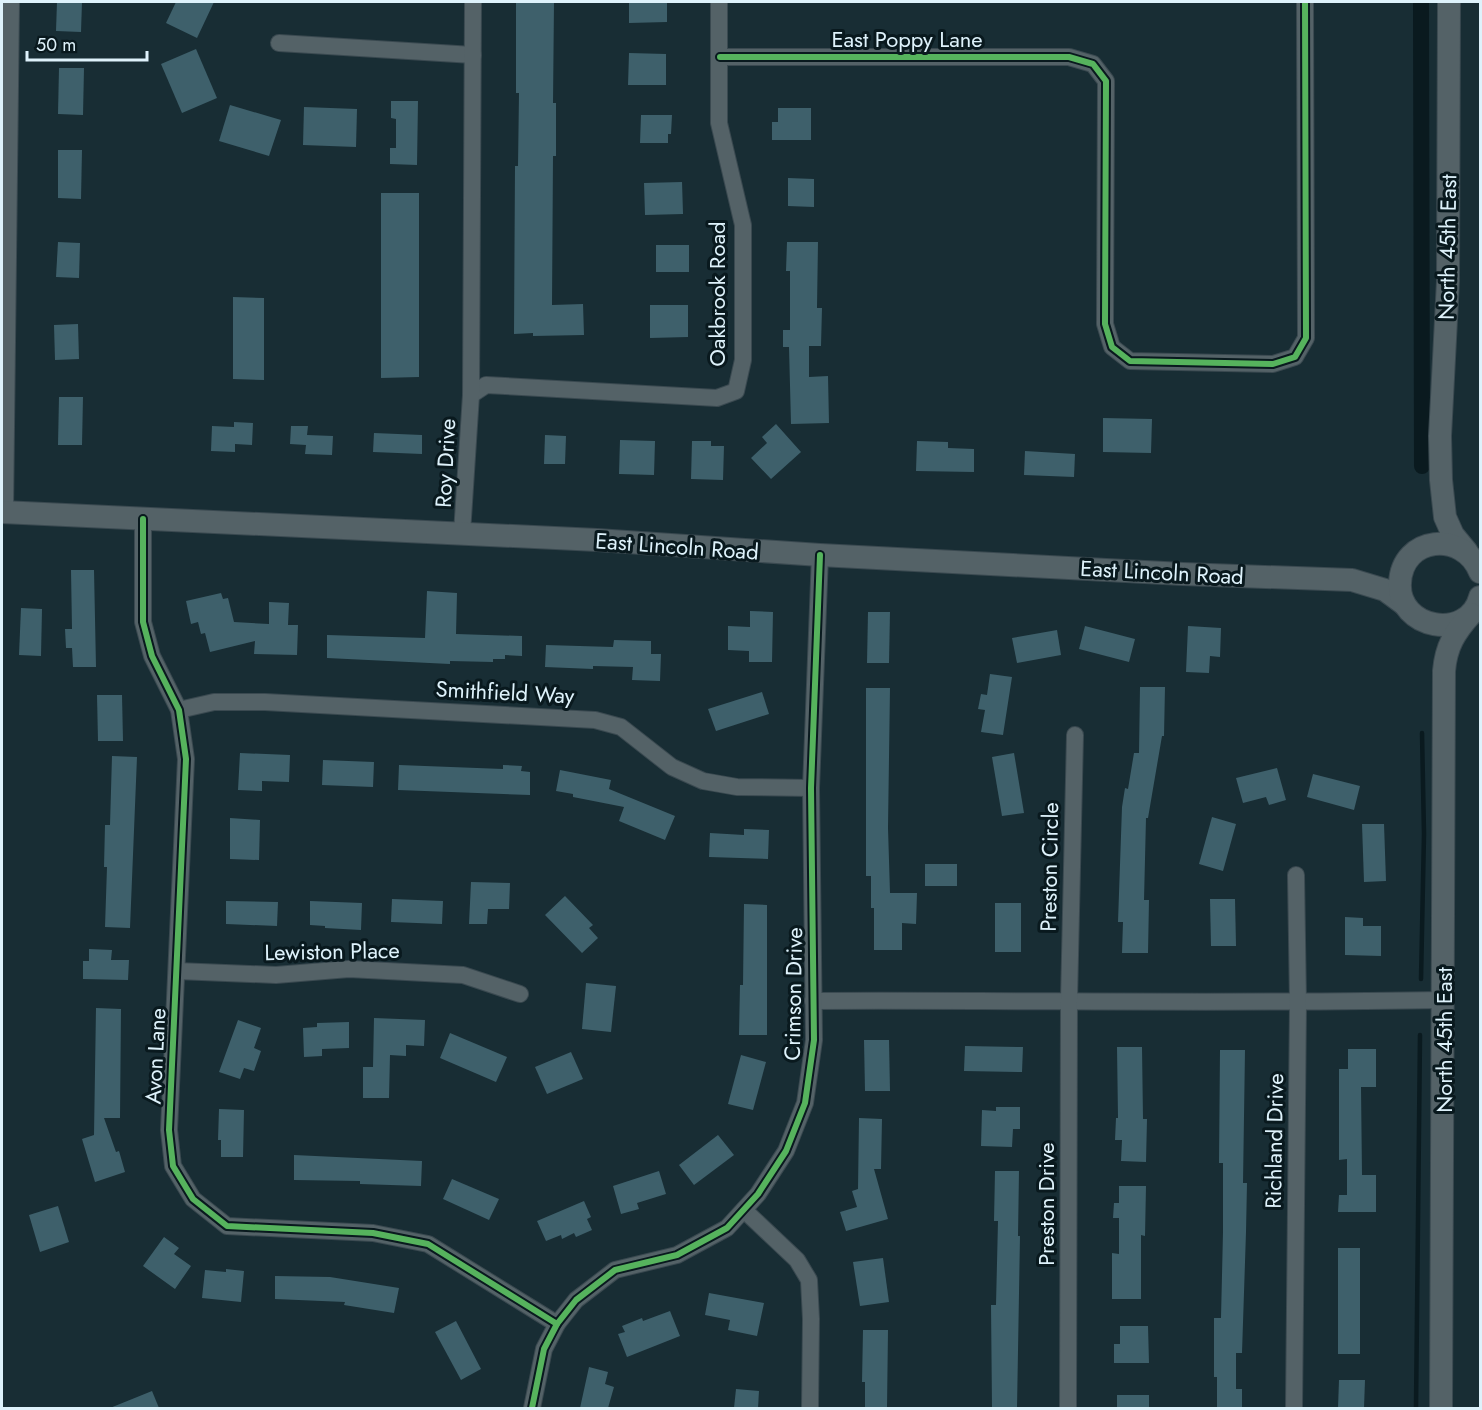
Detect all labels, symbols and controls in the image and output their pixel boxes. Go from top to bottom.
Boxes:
street label: East Poppy Lane [831,23,983,55]
scale bar [27,24,147,62]
text: 50 m [36,32,76,58]
street label: North 45th East [1430,173,1464,320]
street label: Oakbrook Road [701,221,733,367]
street label: Roy Drive [427,418,463,508]
street label: East Lincoln Road [594,524,760,568]
street label: East Lincoln Road [1079,552,1245,592]
street label: Smithfield Way [435,672,576,712]
street label: Preston Circle [1032,802,1066,932]
street label: Crimson Drive [776,927,810,1061]
street label: Lewiston Place [264,934,400,968]
street label: North 45th East [1428,967,1460,1113]
street label: Avon Lane [137,1007,173,1105]
street label: Richland Drive [1257,1073,1291,1209]
street label: Preston Drive [1030,1142,1062,1266]

